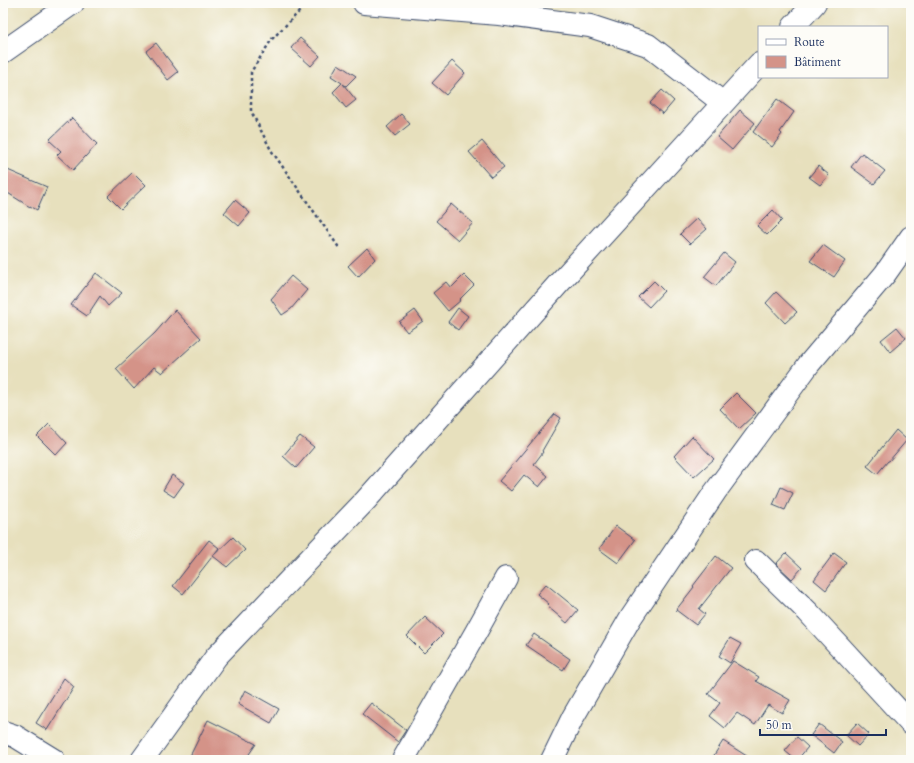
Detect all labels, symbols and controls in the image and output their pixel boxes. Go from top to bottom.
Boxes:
legend [758,26,888,78]
text: Route [794,34,825,50]
text: Bâtiment [794,54,841,70]
scale bar [760,711,886,737]
text: 50 m [766,717,793,733]

